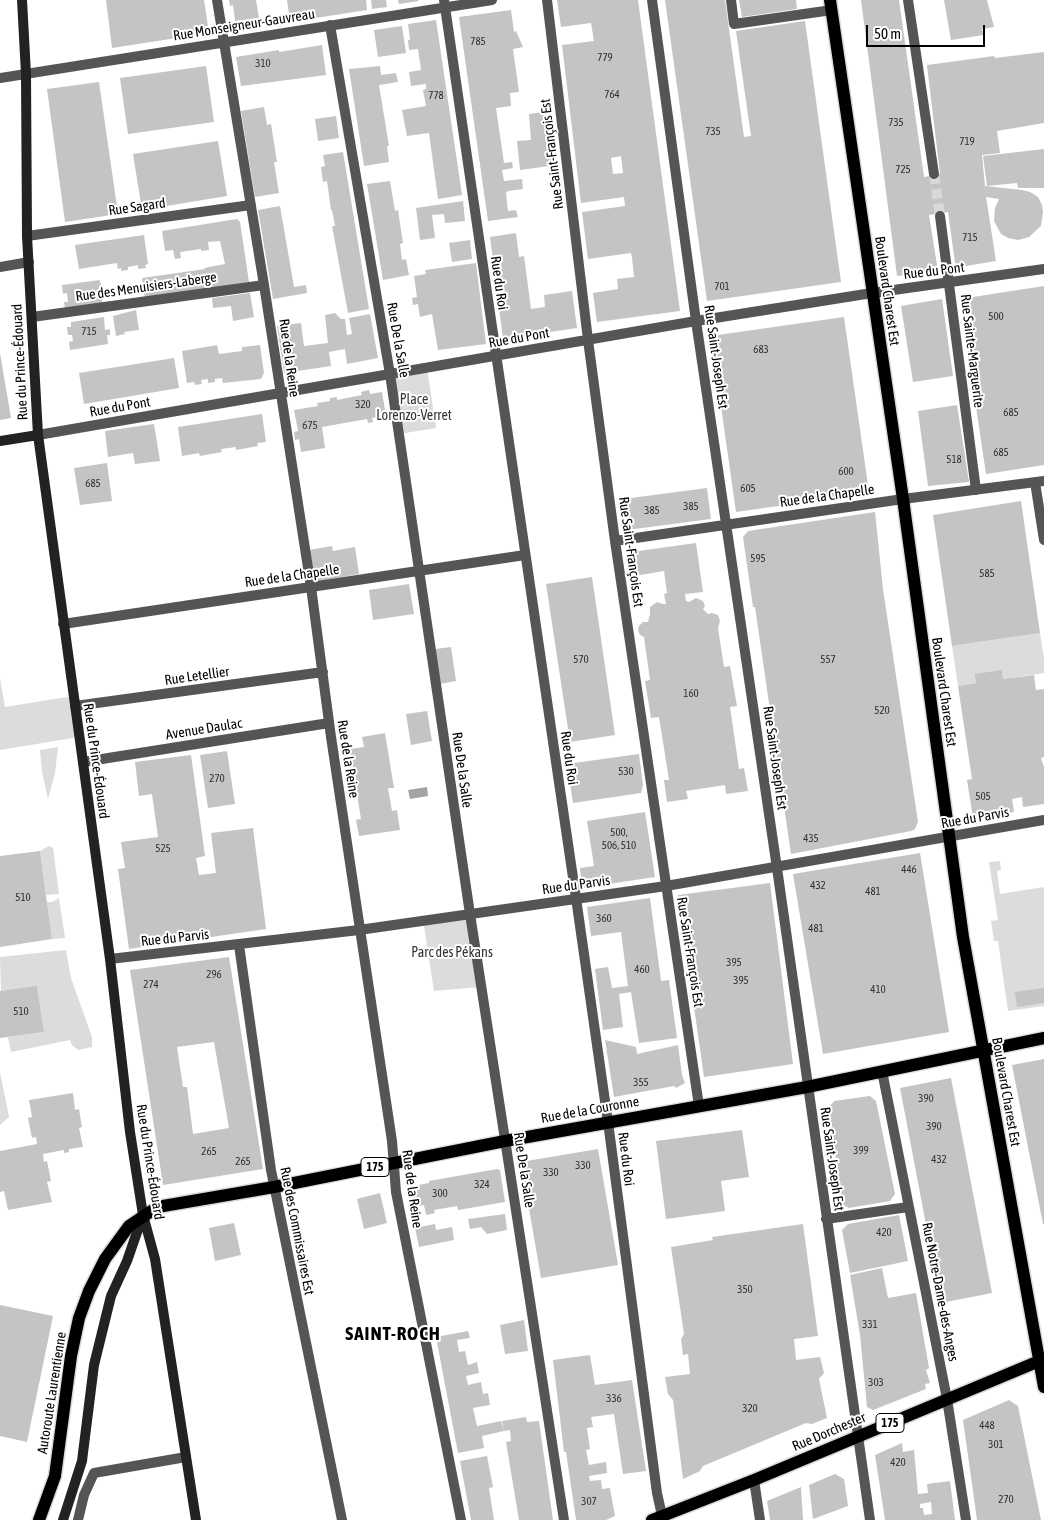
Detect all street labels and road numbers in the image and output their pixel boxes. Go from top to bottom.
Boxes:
street label: Rue Monseigneur-Gauvreau [172,6,316,44]
street label: Rue Saint-François Est [537,98,567,210]
street label: Rue Sagard [107,195,167,219]
street label: Boulevard Charest Est [871,235,903,347]
street label: Rue du Roi [487,255,511,311]
street label: Rue du Pont [902,259,966,283]
street label: Rue des Menuisiers-Laberge [74,269,218,305]
street label: Rue Sainte-Marguerite [957,293,987,409]
street label: Rue De la Salle [383,301,413,379]
street label: Rue du Prince-Édouard [9,303,31,421]
street label: Rue Saint-Joseph Est [700,304,732,410]
street label: Rue de la Reine [275,318,303,398]
street label: Rue du Pont [487,324,551,352]
street label: Rue du Pont [88,393,152,421]
street label: Rue de la Chapelle [779,481,875,511]
street label: Rue Saint-François Est [615,496,647,608]
street label: Rue de la Chapelle [244,561,340,591]
street label: Boulevard Charest Est [928,636,960,748]
street label: Rue Letellier [164,663,230,689]
street label: Rue du Prince-Édouard [80,702,112,820]
street label: Rue Saint-Joseph Est [759,705,791,811]
street label: Avenue Daulac [165,715,243,743]
street label: Rue de la Reine [334,719,362,799]
street label: Rue du Roi [557,730,581,786]
street label: Rue De la Salle [448,731,476,809]
street label: Rue du Parvis [940,804,1010,832]
street label: Rue du Parvis [541,872,611,898]
street label: Rue Saint-François Est [673,896,707,1008]
street label: Rue du Parvis [140,926,210,950]
street label: Boulevard Charest Est [988,1036,1024,1148]
street label: Rue de la Couronne [540,1093,640,1127]
street label: Rue du Prince-Édouard [133,1103,167,1221]
street label: Rue Saint-Joseph Est [816,1106,848,1212]
street label: Rue De la Salle [510,1131,538,1209]
street label: Rue du Roi [614,1131,638,1187]
street label: Rue de la Reine [398,1149,426,1229]
road number: 175 [361,1158,389,1176]
street label: Rue des Commissaires Est [276,1166,318,1296]
street label: Rue Notre-Dame-des-Anges [918,1221,962,1363]
street label: Autoroute Laurentienne [34,1331,70,1455]
street label: Rue Dorchester [790,1409,868,1455]
road number: 175 [876,1414,904,1432]

